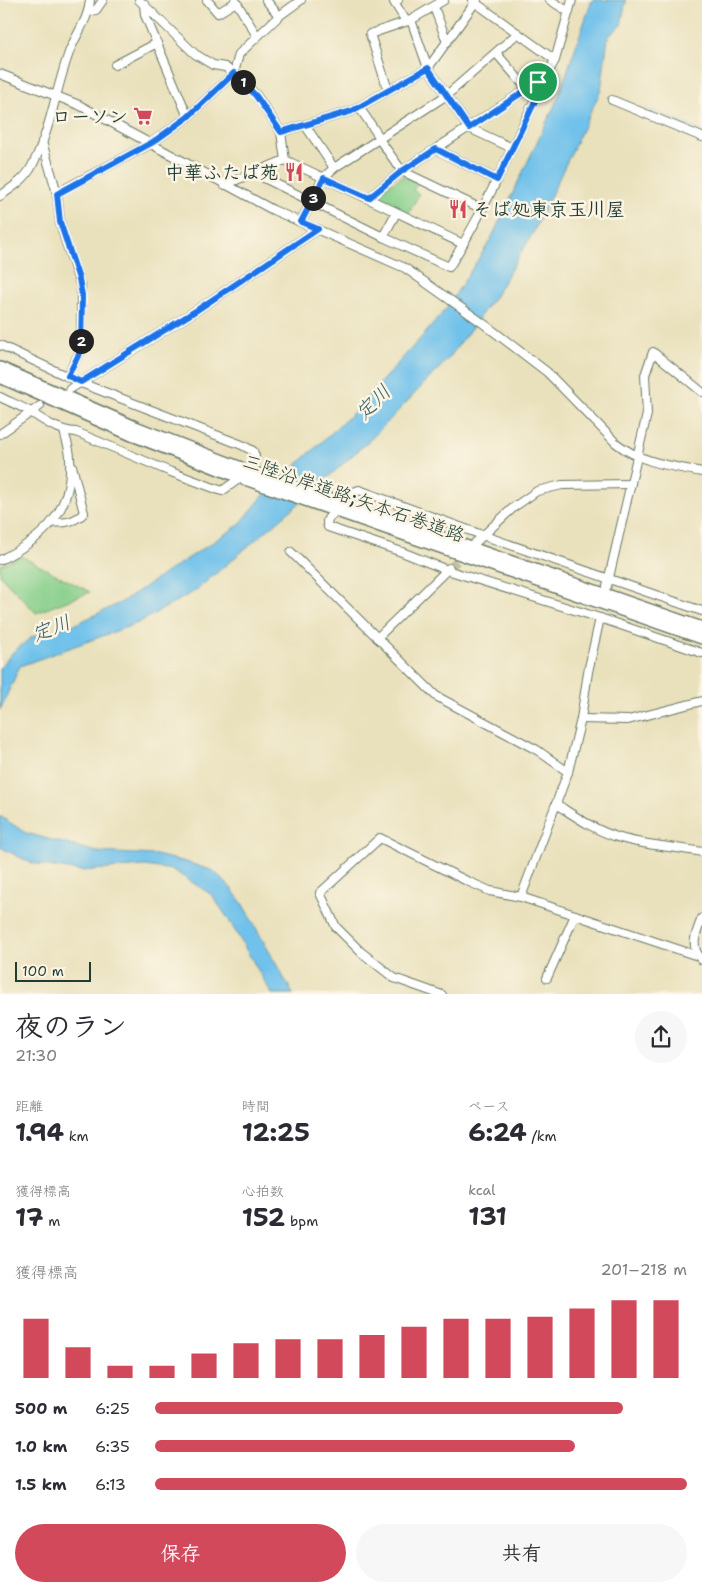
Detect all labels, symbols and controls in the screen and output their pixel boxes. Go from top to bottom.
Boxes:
pin [517,61,559,103]
icon: arrive [524,68,552,96]
pin: 1 [230,70,256,94]
text: 1 [240,73,247,91]
place label: ローソン [52,104,128,129]
supermarket icon: ローソン [132,105,154,127]
place label: 中華ふたば苑 [165,160,279,185]
restaurant icon: 中華ふたば苑 [283,161,305,183]
pin: 3 [300,186,326,210]
text: 3 [309,189,318,207]
place label: そば処東京玉川屋 [473,197,625,222]
restaurant icon: そば処東京玉川屋 [447,198,469,220]
pin: 2 [68,328,94,354]
text: 2 [77,332,86,350]
water label: 定川 [350,379,396,425]
street label: 三陸沿岸道路;矢本石巻道路 [240,448,468,548]
water label: 定川 [28,609,74,647]
scale bar [15,959,91,983]
text: 100 m [22,962,64,980]
text: 夜のラン [15,1007,127,1045]
button: share [635,1011,687,1063]
text: 21:30 [15,1045,57,1066]
text: 距離 [15,1097,43,1115]
text: 時間 [242,1097,270,1115]
text: ペース [468,1097,510,1115]
text: 1.94 [15,1115,64,1149]
text: 12:25 [242,1115,310,1149]
text: 6:24 [468,1115,527,1149]
text: km [64,1127,89,1145]
text: /km [527,1127,557,1145]
text: kcal [468,1181,496,1199]
text: 獲得標高 [15,1182,71,1200]
text: 心拍数 [242,1182,284,1200]
text: 131 [468,1199,507,1233]
text: 17 [15,1200,44,1234]
text: 152 [242,1200,285,1234]
text: m [44,1212,60,1230]
text: bpm [285,1212,318,1230]
text: 201–218 m [600,1259,687,1280]
text: 獲得標高 [15,1262,79,1283]
text: 500 m [15,1398,67,1419]
text: 6:25 [95,1398,130,1419]
text: 1.0 km [15,1436,67,1457]
text: 6:35 [95,1436,130,1457]
text: 1.5 km [15,1474,67,1495]
text: 6:13 [95,1474,126,1495]
button: 保存 [15,1524,346,1582]
button: 共有 [356,1524,687,1582]

